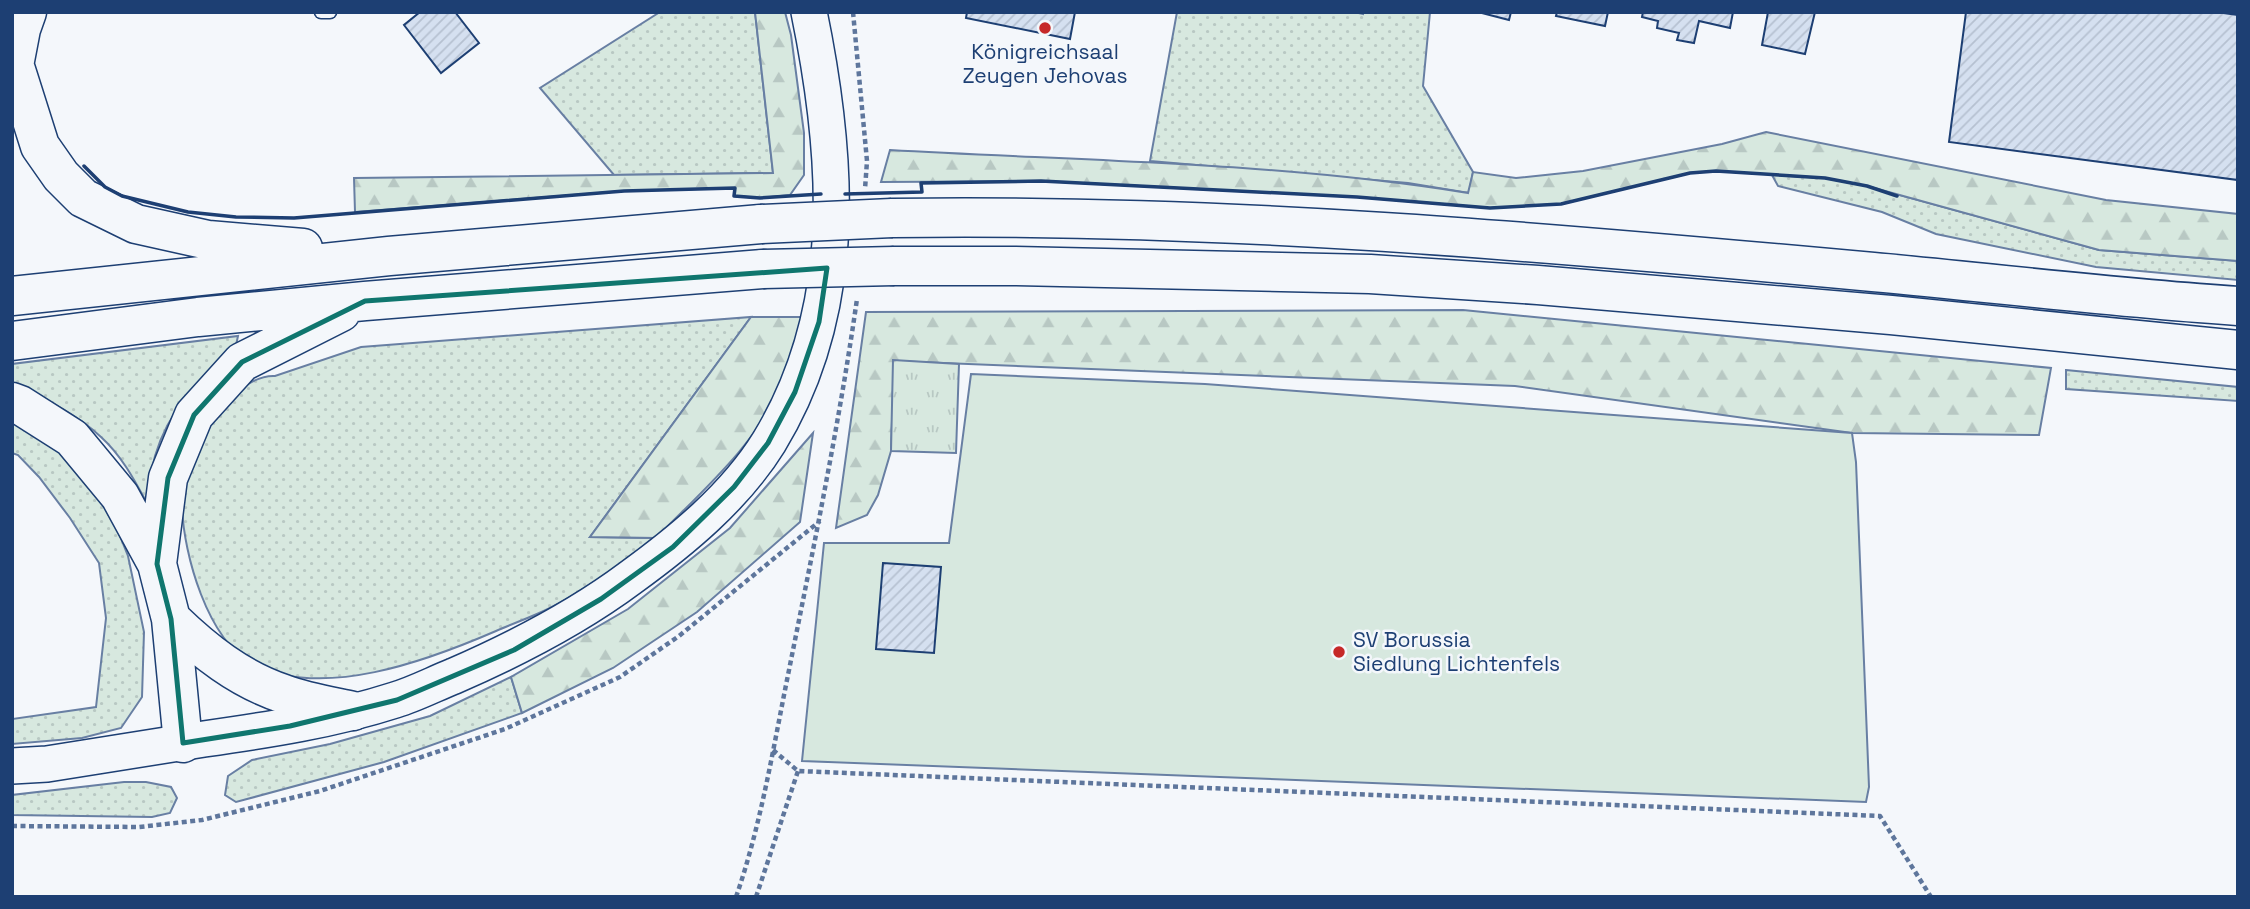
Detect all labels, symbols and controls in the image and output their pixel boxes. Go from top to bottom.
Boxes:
marker: Königreichsaal Zeugen Jehovas [1037,20,1053,36]
place label: Königreichsaal Zeugen Jehovas [962,38,1128,89]
place label: SV Borussia Siedlung Lichtenfels [1353,626,1560,677]
marker: SV Borussia Siedlung Lichtenfels [1331,644,1347,660]

